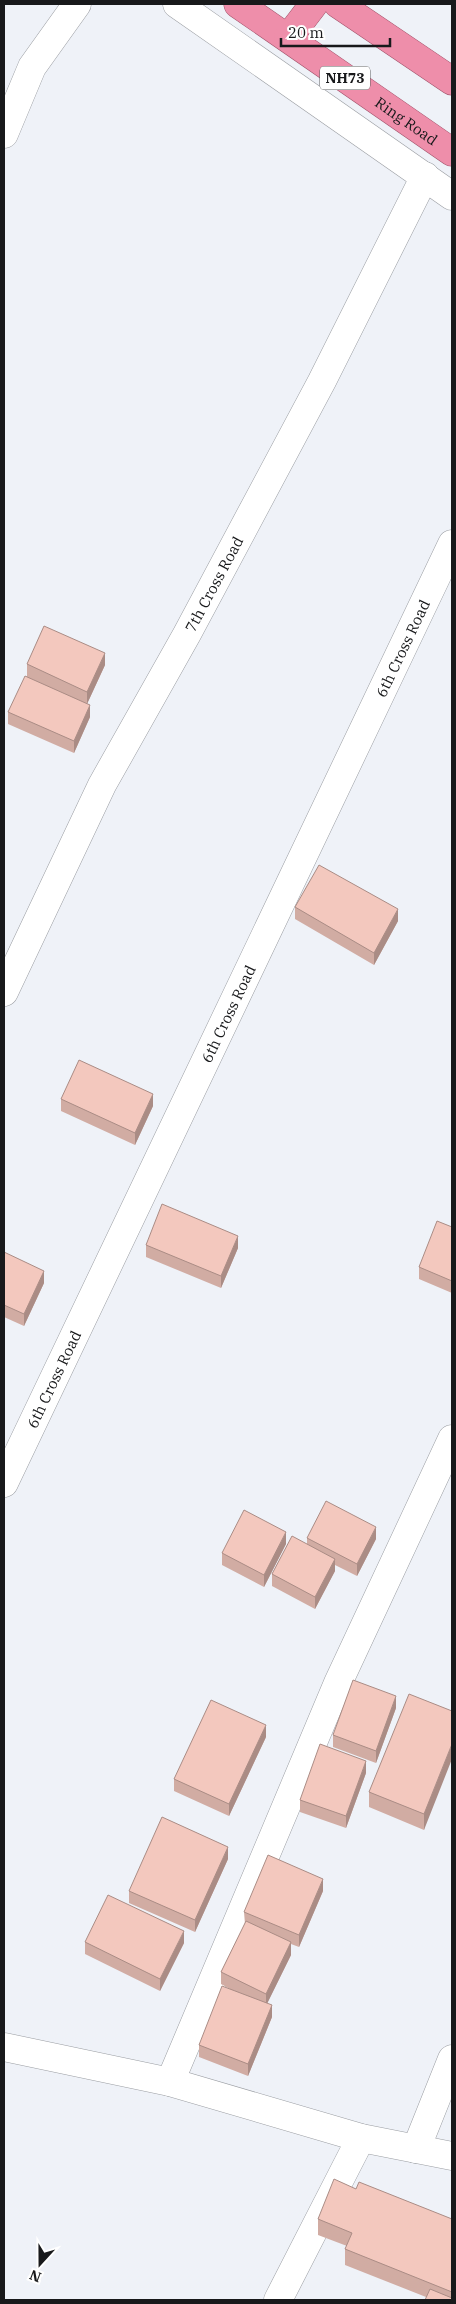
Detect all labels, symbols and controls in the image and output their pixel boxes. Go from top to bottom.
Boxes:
scale bar [281,15,390,47]
text: 20 m [288,23,324,42]
road number: NH73 [320,66,370,90]
street label: Ring Road [372,92,442,149]
street label: 7th Cross Road [180,533,247,635]
street label: 6th Cross Road [371,596,434,700]
street label: 6th Cross Road [197,962,259,1065]
street label: 6th Cross Road [22,1327,85,1431]
north arrow [15,2239,65,2289]
text: N [27,2266,44,2287]

